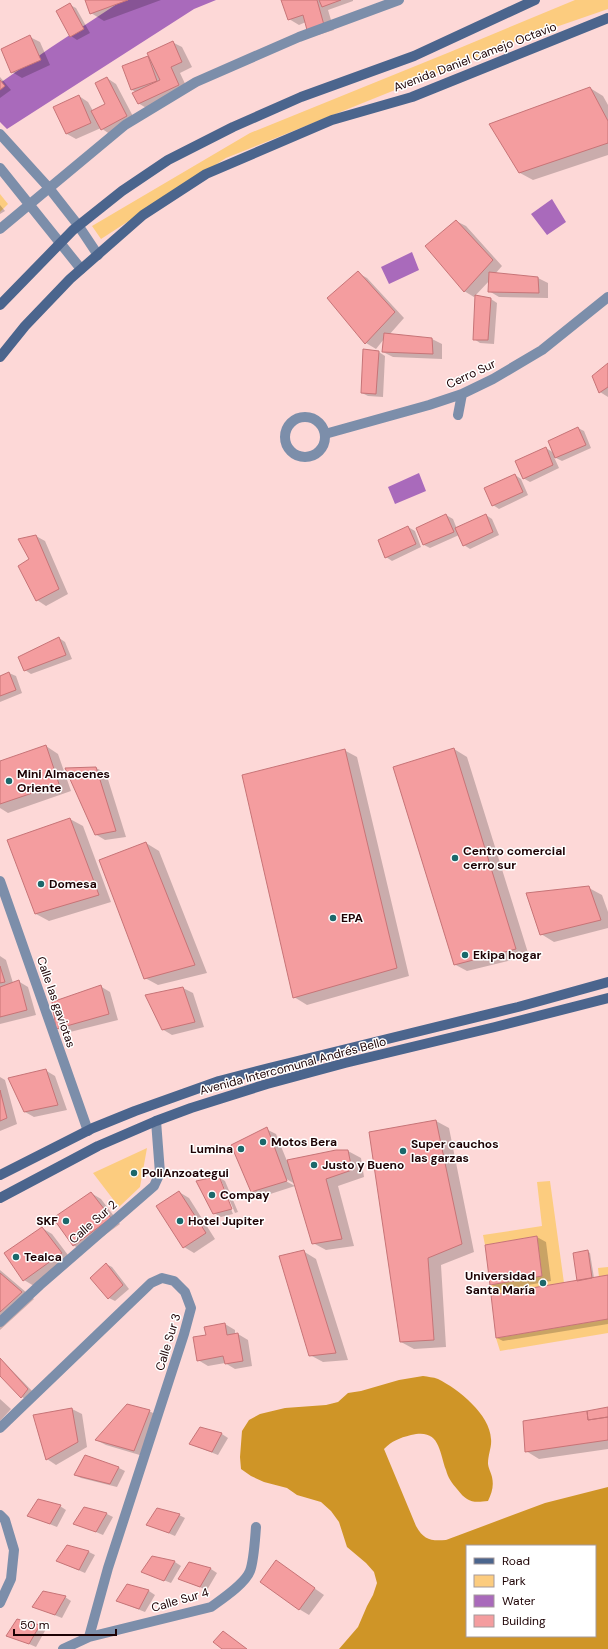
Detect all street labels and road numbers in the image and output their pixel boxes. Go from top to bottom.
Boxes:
street label: Avenida Daniel Camejo Octavio [391,18,559,96]
street label: Cerro Sur [444,355,499,392]
street label: Calle las gaviotas [33,954,79,1050]
street label: Avenida Intercomunal Andrés Bello [198,1033,388,1099]
street label: Calle Sur 2 [66,1197,121,1247]
street label: Calle Sur 3 [152,1311,184,1373]
street label: Calle Sur 4 [149,1584,211,1616]

